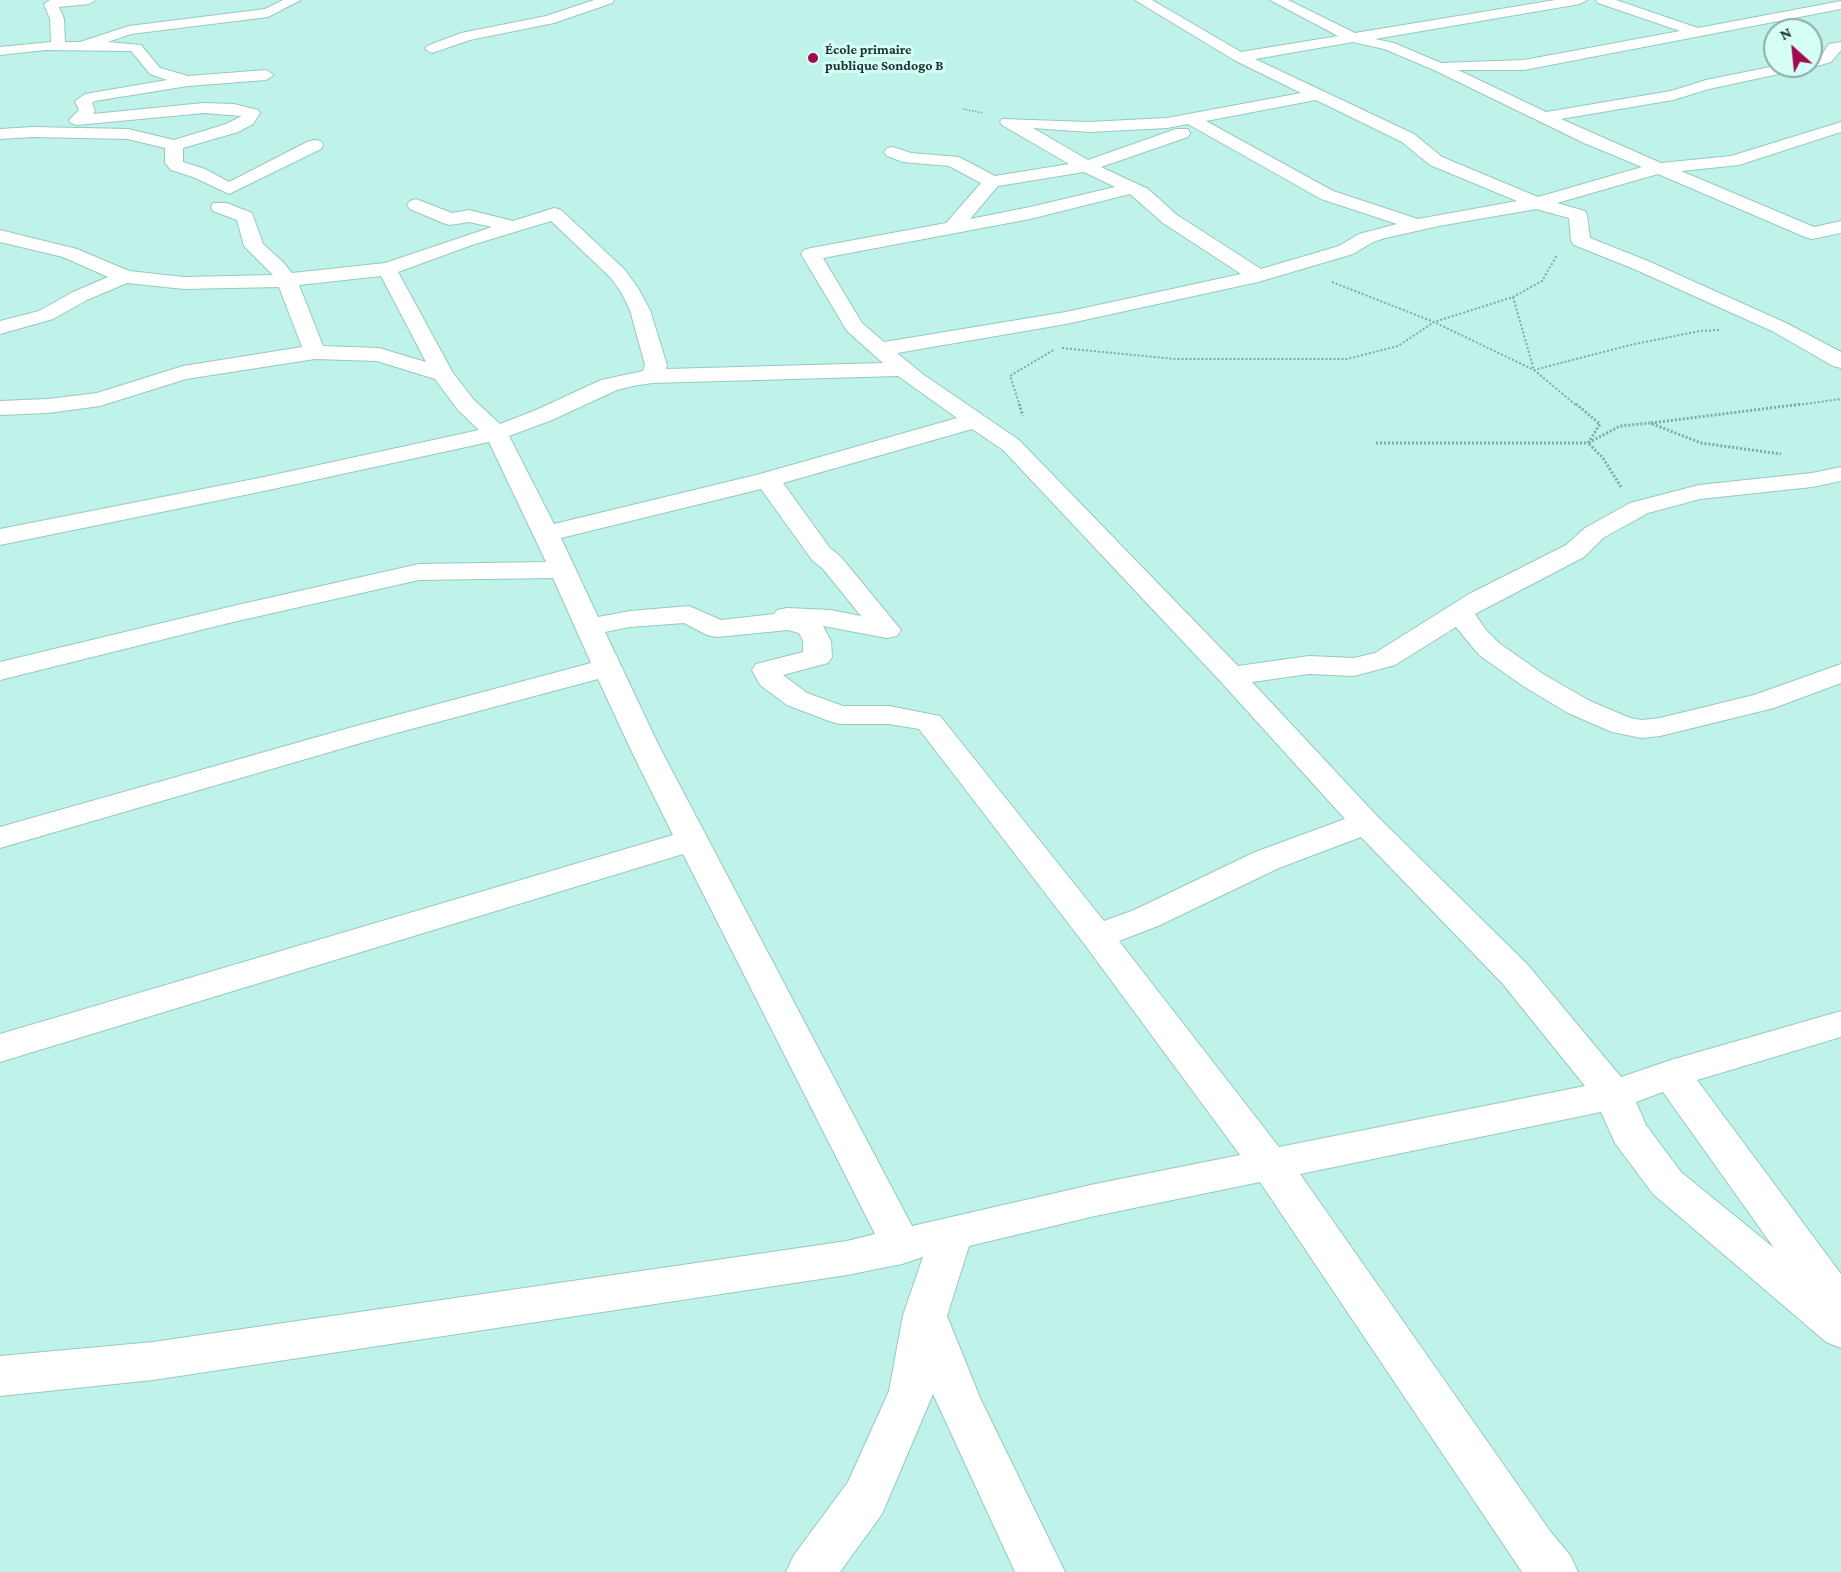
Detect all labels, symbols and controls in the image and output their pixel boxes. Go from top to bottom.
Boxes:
north arrow [1763,18,1823,78]
text: N [1777,23,1794,43]
place label: École primaire publique Sondogo B [825,42,944,74]
marker: École primaire publique Sondogo B [806,51,820,65]

